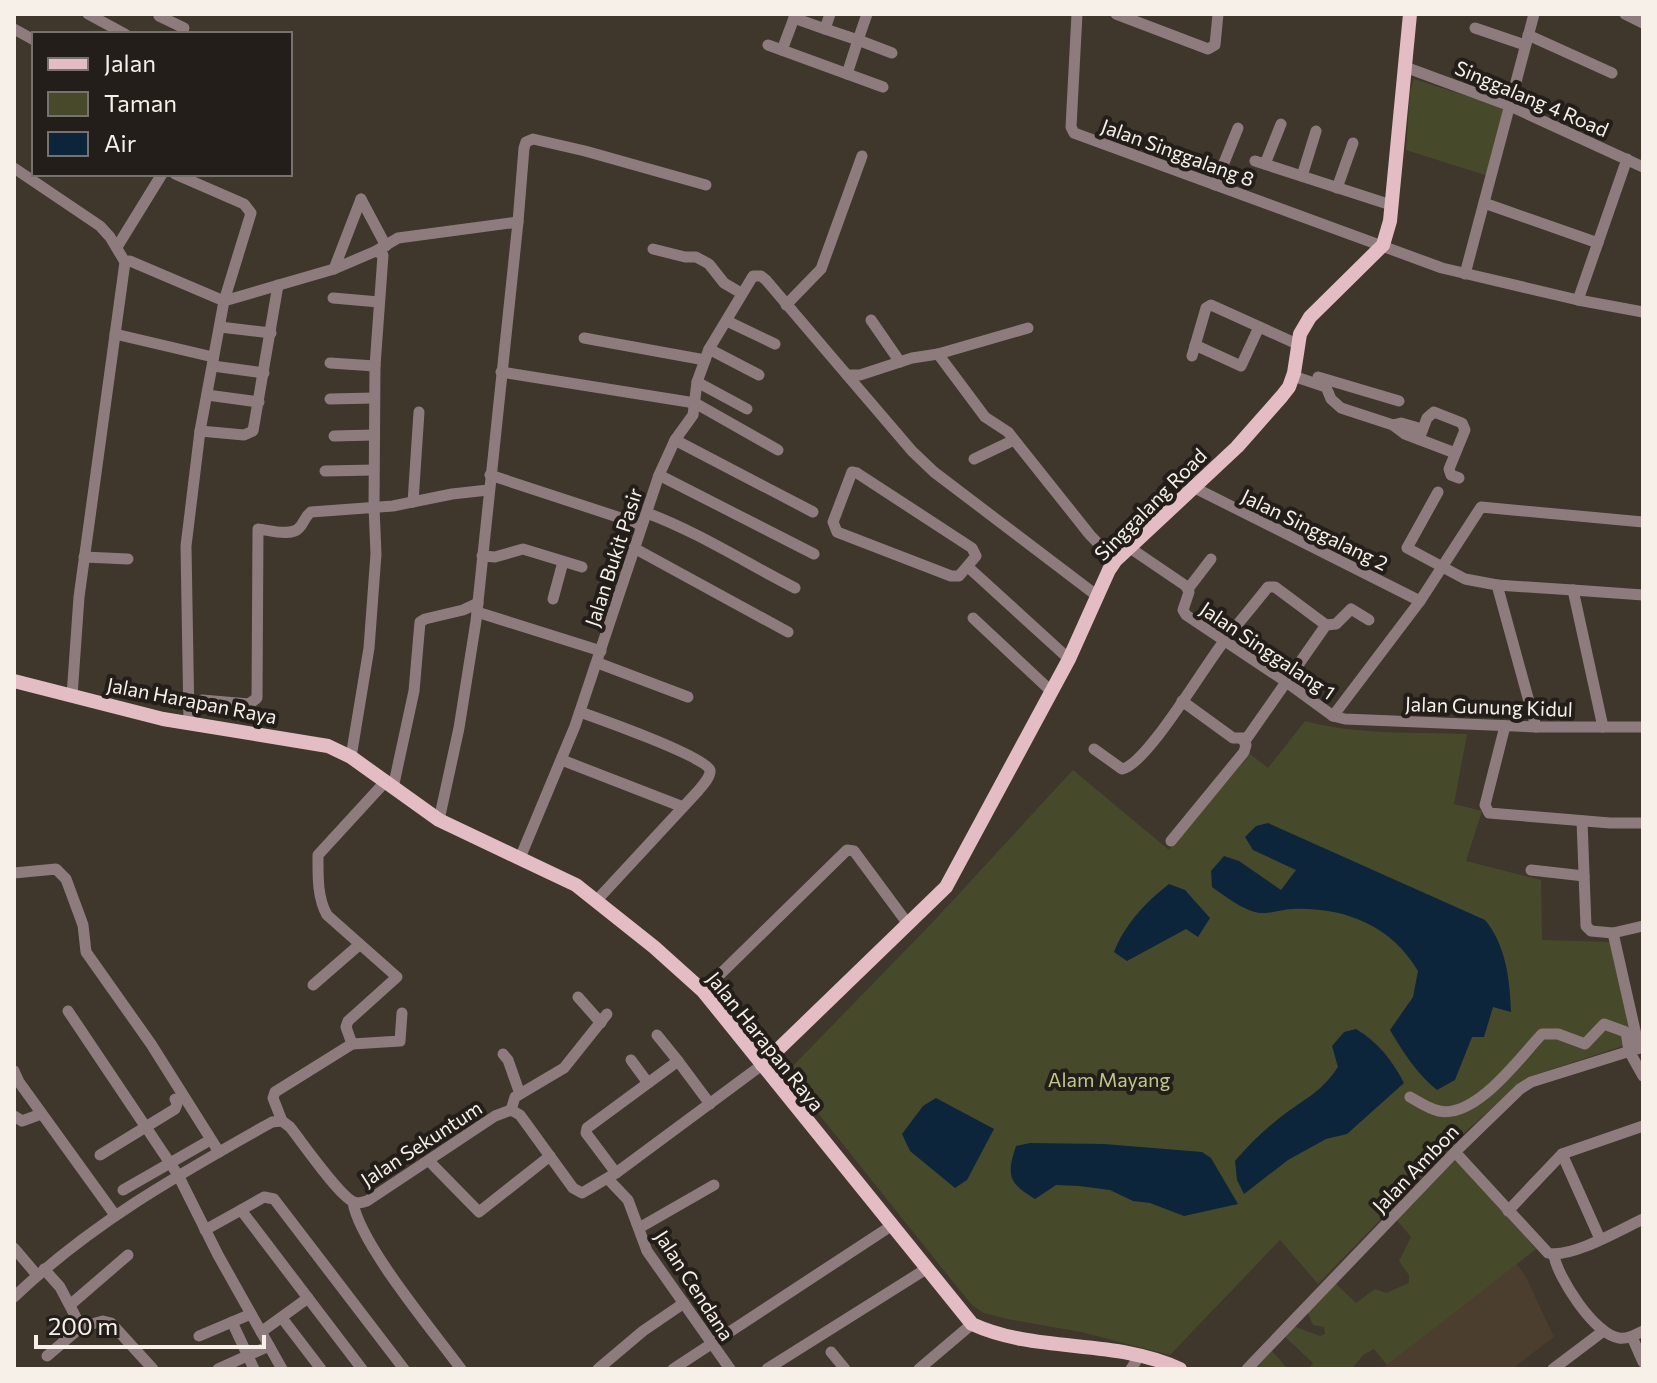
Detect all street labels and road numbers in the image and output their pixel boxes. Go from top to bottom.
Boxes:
street label: Singgalang 4 Road [1452,55,1612,141]
street label: Jalan Singgalang 8 [1098,113,1258,191]
street label: Singgalang Road [1089,443,1211,565]
street label: Jalan Singgalang 2 [1238,483,1392,575]
street label: Jalan Bukit Pasir [579,485,647,629]
street label: Jalan Singgalang 1 [1196,596,1340,704]
street label: Jalan Harapan Raya [105,672,279,728]
street label: Jalan Gunung Kidul [1405,691,1573,721]
street label: Jalan Harapan Raya [702,966,830,1116]
street label: Jalan Sekuntum [356,1095,486,1191]
street label: Jalan Ambon [1367,1119,1463,1217]
street label: Jalan Cendana [650,1225,740,1345]

